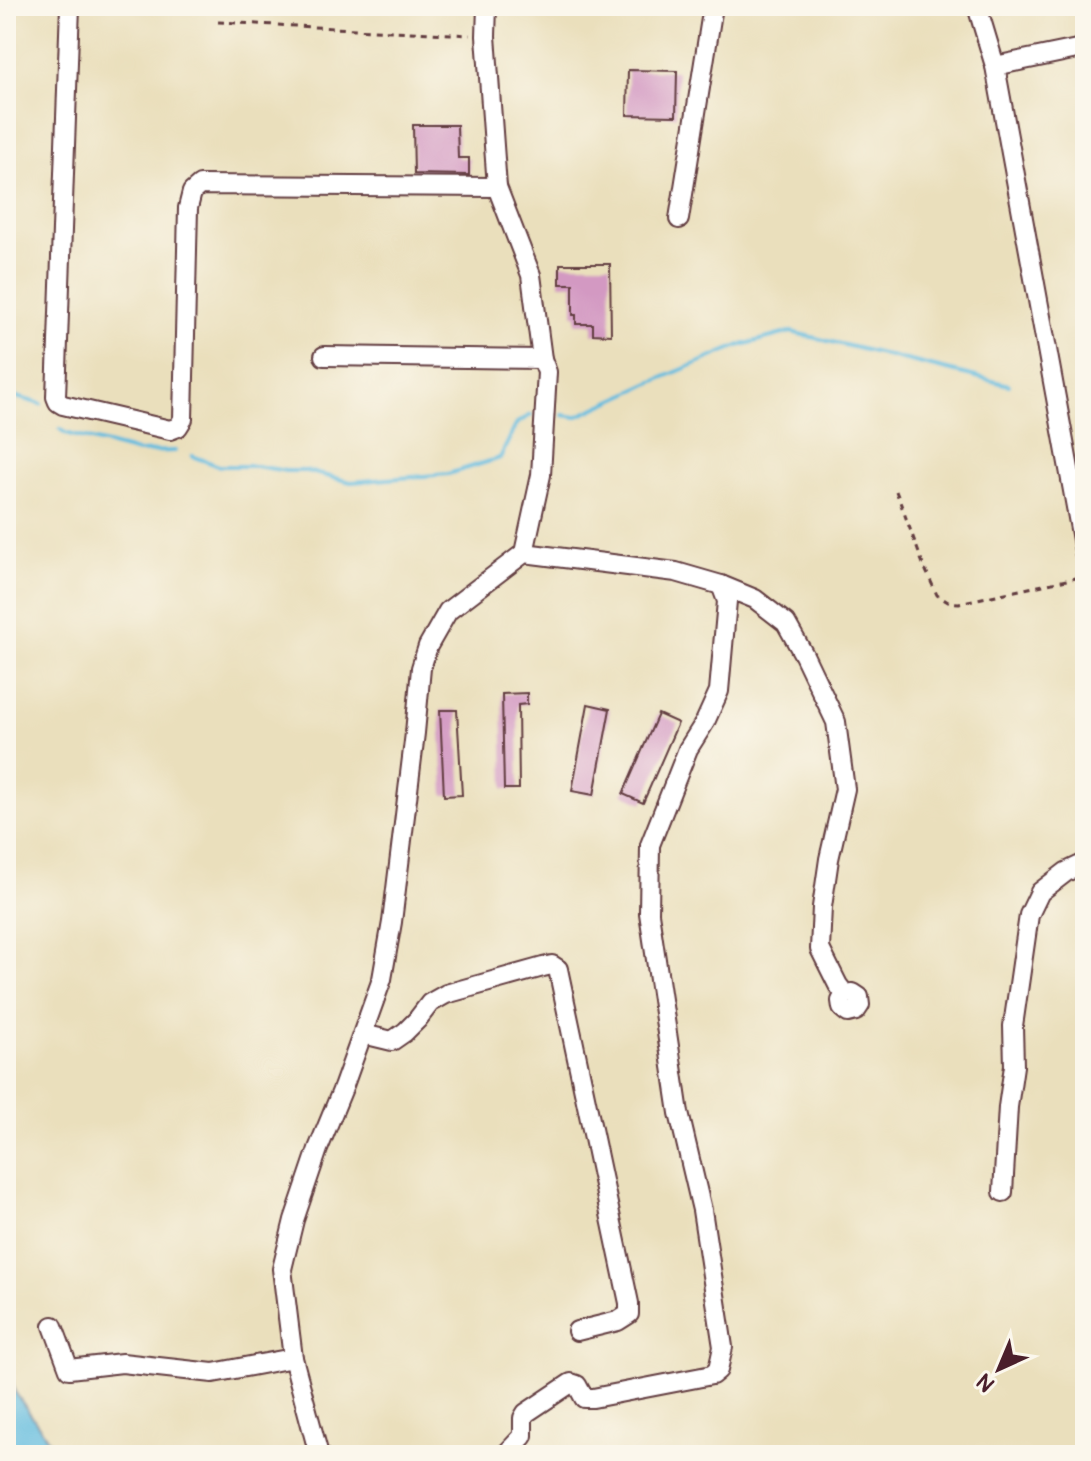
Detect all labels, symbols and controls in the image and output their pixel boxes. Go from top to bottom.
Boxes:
north arrow [959,1329,1039,1409]
text: N [971,1367,1001,1398]

